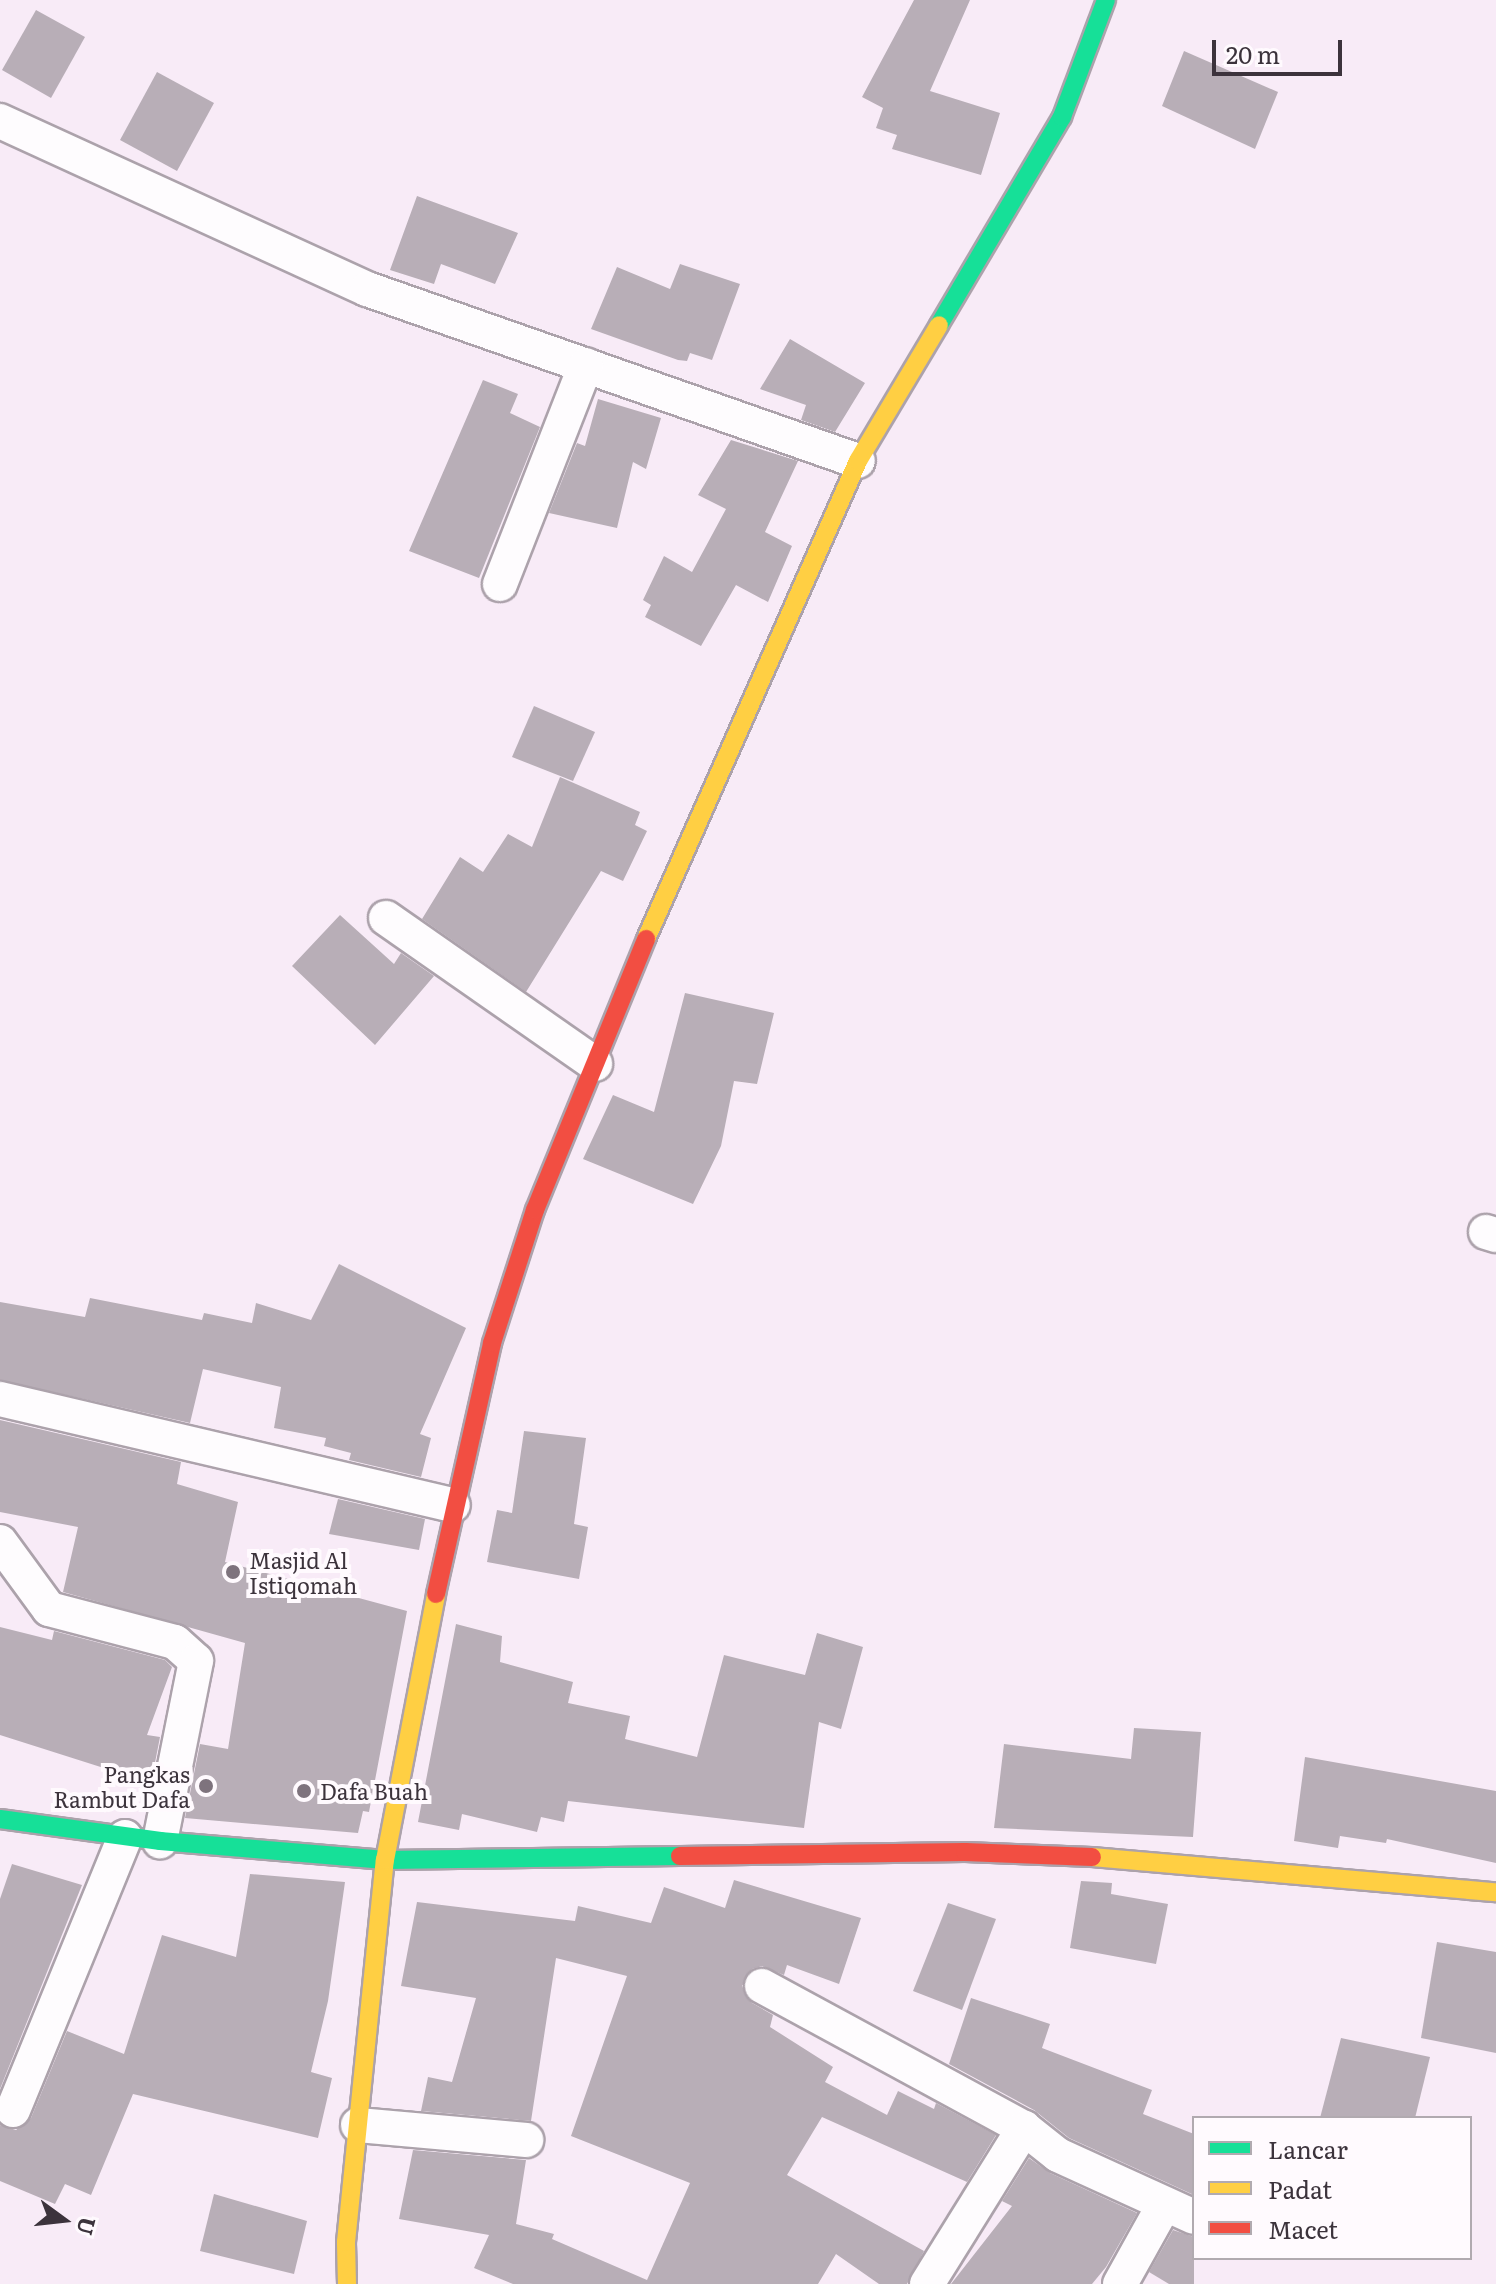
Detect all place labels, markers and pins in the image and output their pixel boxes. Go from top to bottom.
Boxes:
place label: Masjid Al Istiqomah [249,1546,357,1598]
marker: Masjid Al Istiqomah [224,1563,242,1581]
place label: Pangkas Rambut Dafa [53,1760,190,1812]
marker: Pangkas Rambut Dafa [197,1777,215,1795]
place label: Dafa Buah [320,1778,428,1804]
marker: Dafa Buah [295,1782,313,1800]

